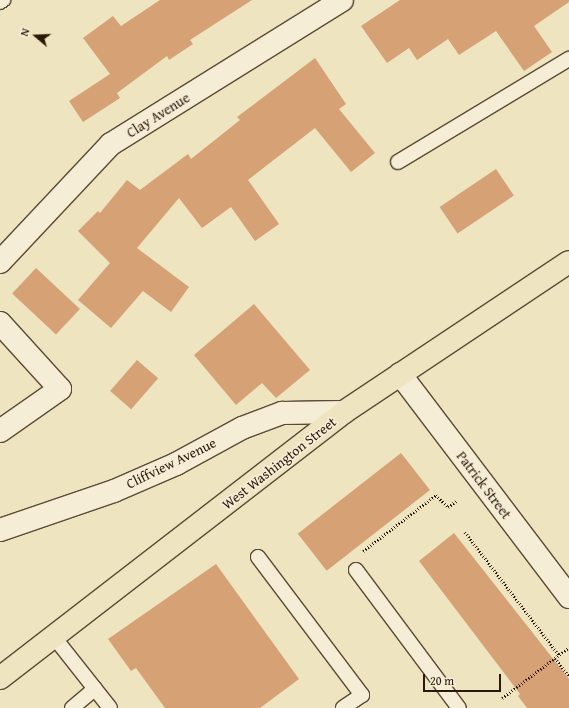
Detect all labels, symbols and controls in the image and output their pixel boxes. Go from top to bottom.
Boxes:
north arrow [16,16,56,56]
text: N [16,26,33,38]
street label: Clay Avenue [123,89,193,141]
street label: West Washington Street [219,413,339,513]
street label: Cliffview Avenue [123,434,219,492]
street label: Patrick Street [453,448,515,522]
scale bar [425,666,503,692]
text: 20 m [430,672,454,689]

